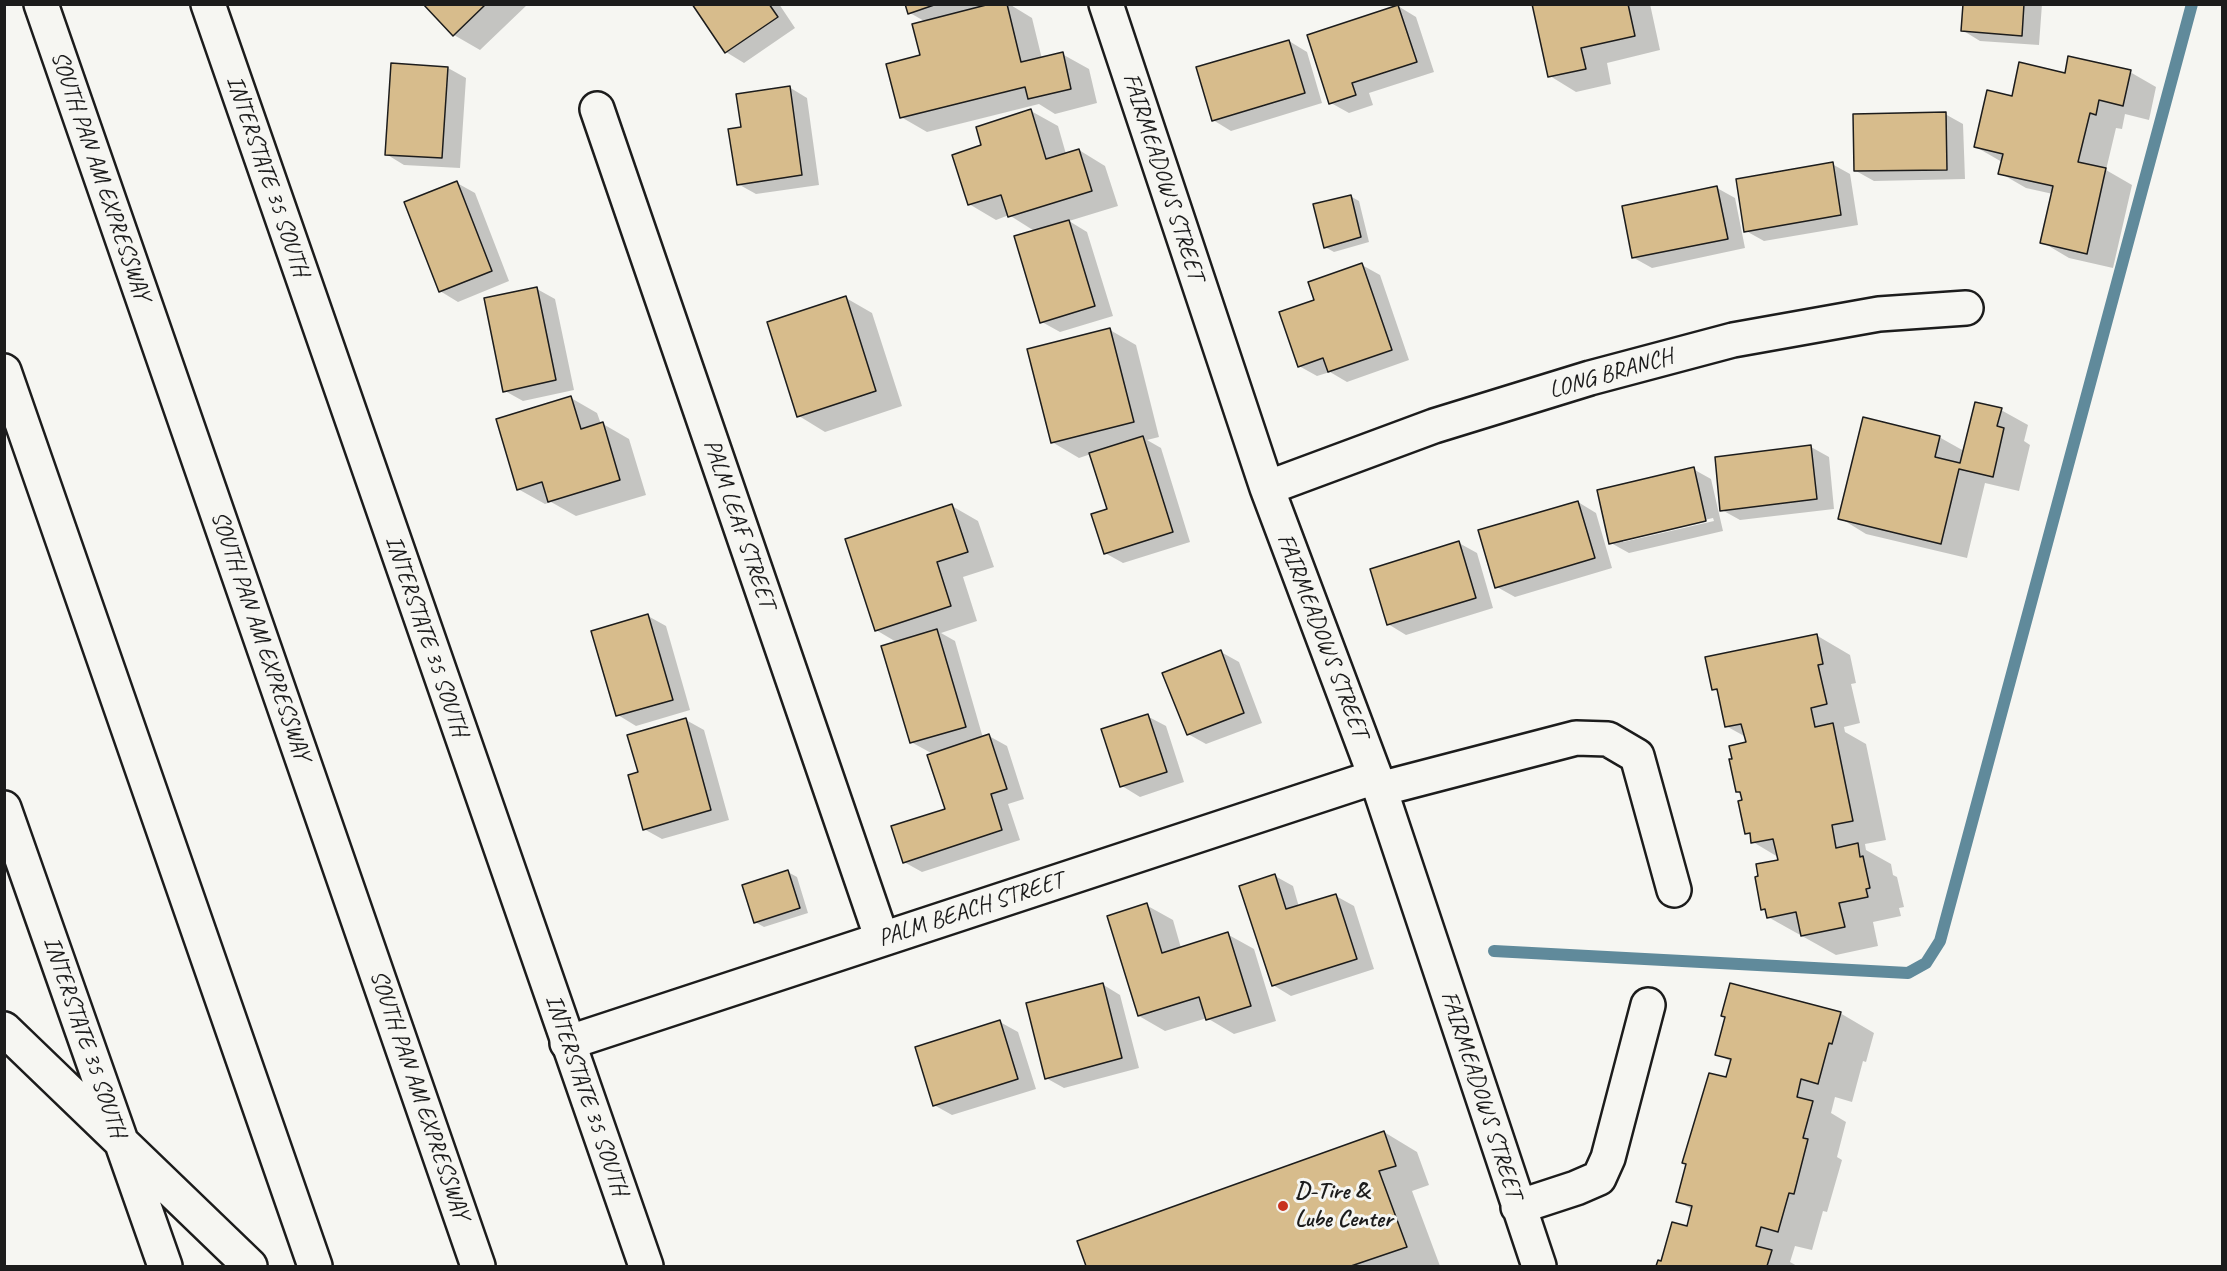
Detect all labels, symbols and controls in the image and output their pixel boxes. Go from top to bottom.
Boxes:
street label: SOUTH PAN AM EXPRESSWAY [44,47,156,305]
street label: FAIRMEADOWS STREET [1116,70,1210,284]
street label: INTERSTATE 35 SOUTH [219,72,315,280]
street label: LONG BRANCH [1546,343,1676,405]
street label: PALM LEAF STREET [697,436,781,612]
street label: SOUTH PAN AM EXPRESSWAY [204,507,316,765]
street label: FAIRMEADOWS STREET [1270,530,1374,742]
street label: INTERSTATE 35 SOUTH [378,532,474,740]
street label: PALM BEACH STREET [875,866,1067,954]
street label: INTERSTATE 35 SOUTH [36,933,132,1141]
street label: SOUTH PAN AM EXPRESSWAY [363,966,475,1224]
street label: FAIRMEADOWS STREET [1434,988,1528,1202]
street label: INTERSTATE 35 SOUTH [538,991,634,1199]
place label: D-Tire & Lube Center [1295,1178,1392,1234]
marker: D-Tire & Lube Center [1276,1199,1290,1213]

